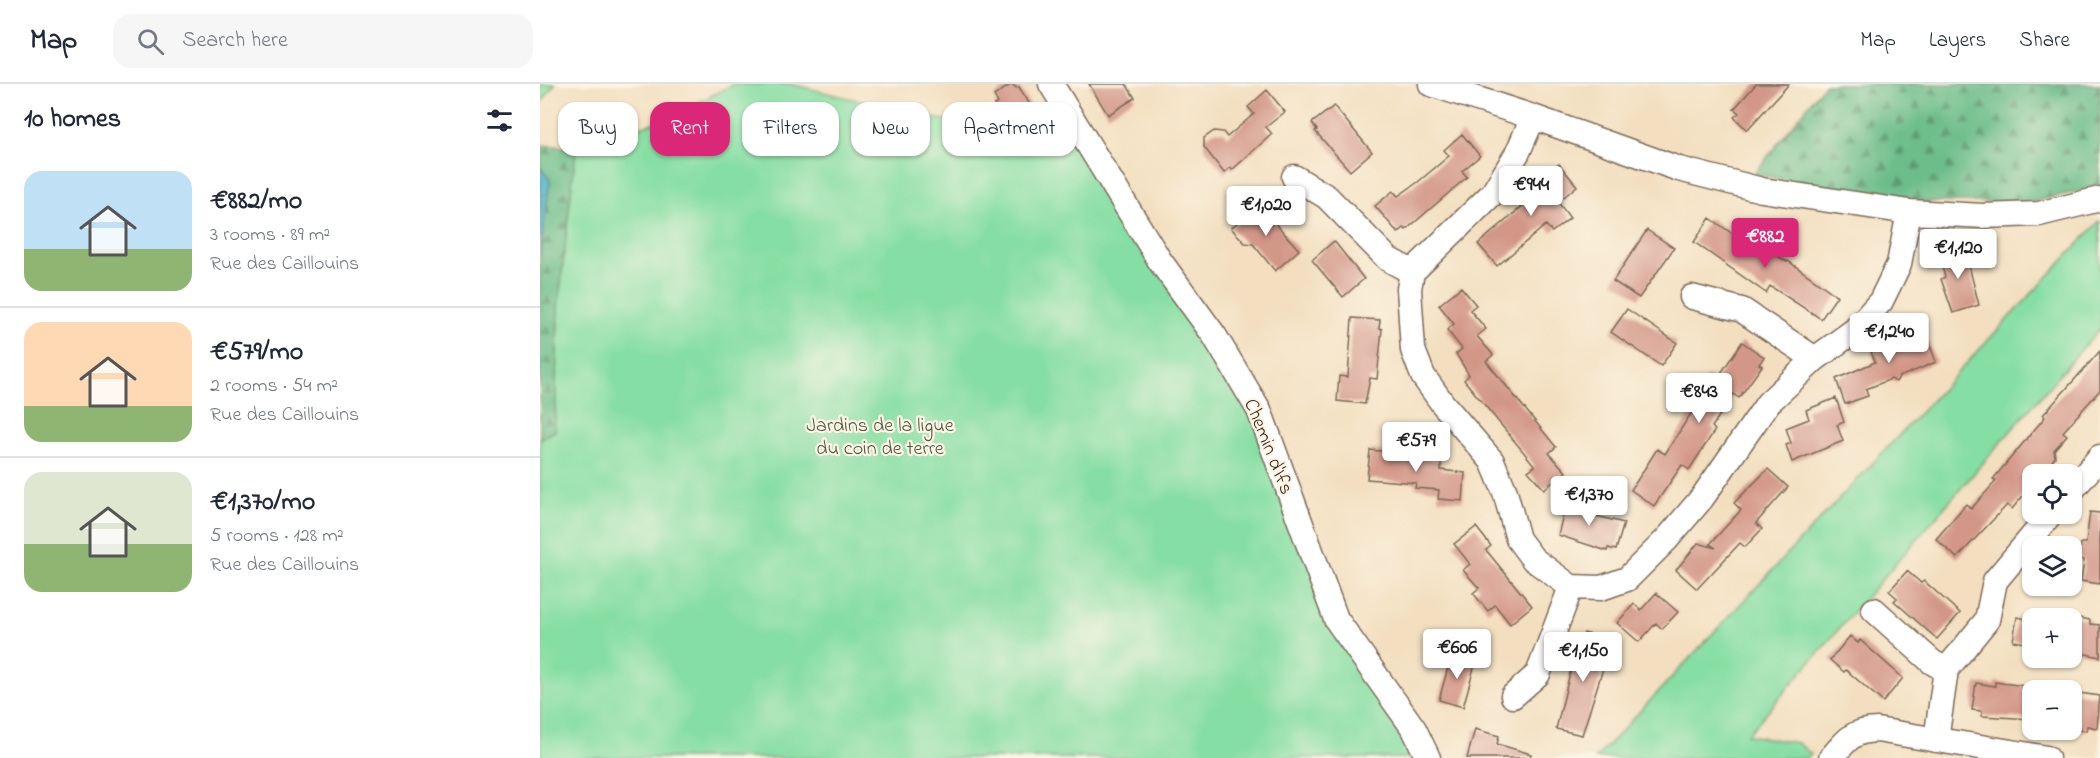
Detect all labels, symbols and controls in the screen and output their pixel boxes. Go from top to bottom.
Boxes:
search box [113,14,533,68]
text: Map [30,21,77,62]
icon: search [134,25,167,58]
text: Search here [182,25,288,57]
text: Map [1860,26,1896,56]
text: Layers [1929,26,1986,56]
text: Share [2019,26,2070,56]
text: 10 homes [24,101,121,139]
chip: Buy [558,102,638,156]
chip: Rent [650,102,730,156]
chip: Filters [742,102,839,156]
chip: New [851,102,930,156]
chip: Apartment [942,102,1077,156]
icon: filters [483,104,516,137]
pin: €944 [1495,166,1567,217]
text: €944 [1513,171,1549,200]
text: €882/mo [210,183,302,221]
pin: €1,020 [1217,186,1315,237]
text: €1,020 [1241,191,1291,220]
icon: home [72,195,144,267]
pin: €882 [1729,218,1801,269]
text: 3 rooms · 89 m² [210,221,330,250]
text: €882 [1746,223,1784,252]
pin: €1,120 [1909,229,2007,280]
text: €1,120 [1934,234,1982,263]
text: Rue des Caillouins [210,250,359,279]
pin: €1,240 [1840,313,1938,364]
text: €1,240 [1864,318,1914,347]
text: €579/mo [210,334,303,372]
icon: home [72,346,144,418]
text: 2 rooms · 54 m² [210,372,338,401]
pin: €843 [1663,373,1735,424]
text: €843 [1680,378,1718,407]
street label: Chemin d'Ifs [1235,395,1300,499]
text: Rue des Caillouins [210,401,359,430]
park label: Jardins de la ligue du coin de terre [806,412,954,464]
pin: €579 [1380,422,1452,473]
text: €579 [1396,427,1436,456]
map controls [2022,464,2082,740]
button: locate [2022,464,2082,524]
pin: €1,370 [1540,476,1638,527]
text: €1,370 [1565,481,1613,510]
text: €1,370/mo [210,484,315,522]
icon: home [72,496,144,568]
text: 5 rooms · 128 m² [210,522,344,551]
button: layers [2022,536,2082,596]
text: Rue des Caillouins [210,551,359,580]
button: + [2022,608,2082,668]
pin: €606 [1421,629,1493,680]
pin: €1,150 [1534,632,1632,683]
text: €606 [1437,634,1477,663]
text: €1,150 [1558,637,1608,666]
button: − [2022,680,2082,740]

